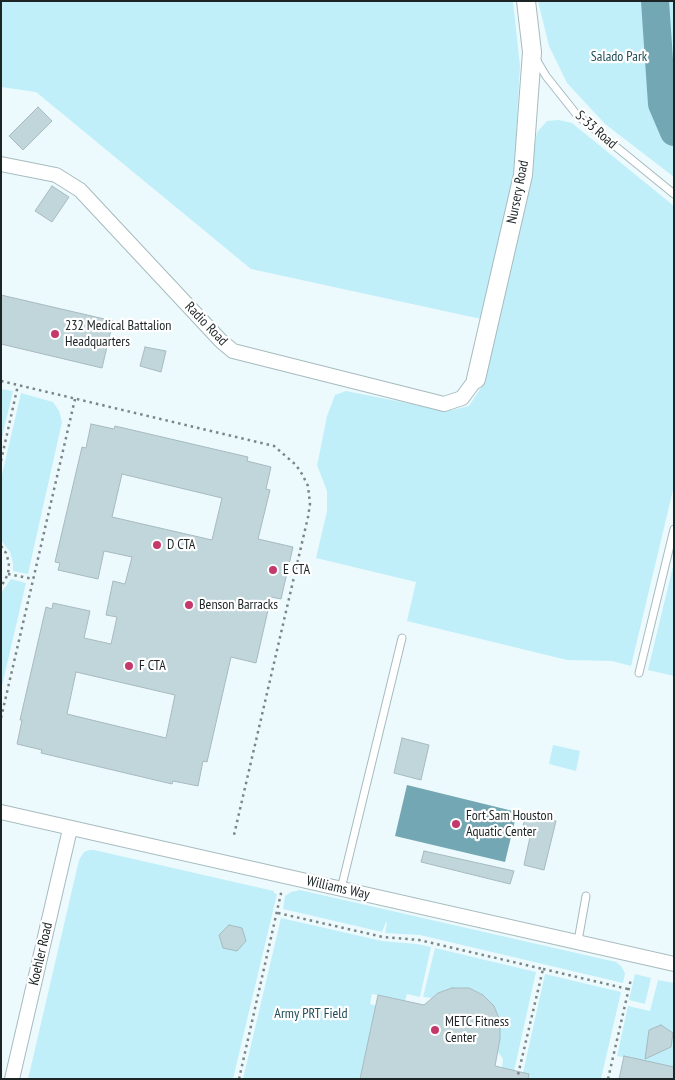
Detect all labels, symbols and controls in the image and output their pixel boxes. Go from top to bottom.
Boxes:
park label: Salado Park [591,49,647,65]
street label: S-33 Road [572,107,620,153]
street label: Nursery Road [504,159,532,225]
street label: Radio Road [181,299,231,349]
place label: 232 Medical Battalion Headquarters [65,318,171,351]
marker: 232 Medical Battalion Headquarters [49,328,61,340]
place label: D CTA [167,537,195,553]
marker: D CTA [151,539,163,551]
place label: E CTA [283,562,310,578]
marker: E CTA [267,564,279,576]
place label: Benson Barracks [199,597,278,613]
marker: Benson Barracks [183,599,195,611]
place label: F CTA [139,658,166,674]
marker: F CTA [123,660,135,672]
place label: Fort Sam Houston Aquatic Center [466,808,553,840]
marker: Fort Sam Houston Aquatic Center [450,818,462,830]
street label: Williams Way [305,873,371,903]
street label: Koehler Road [26,921,56,987]
park label: Army PRT Field [274,1006,348,1022]
place label: METC Fitness Center [445,1014,509,1046]
marker: METC Fitness Center [429,1024,441,1036]

